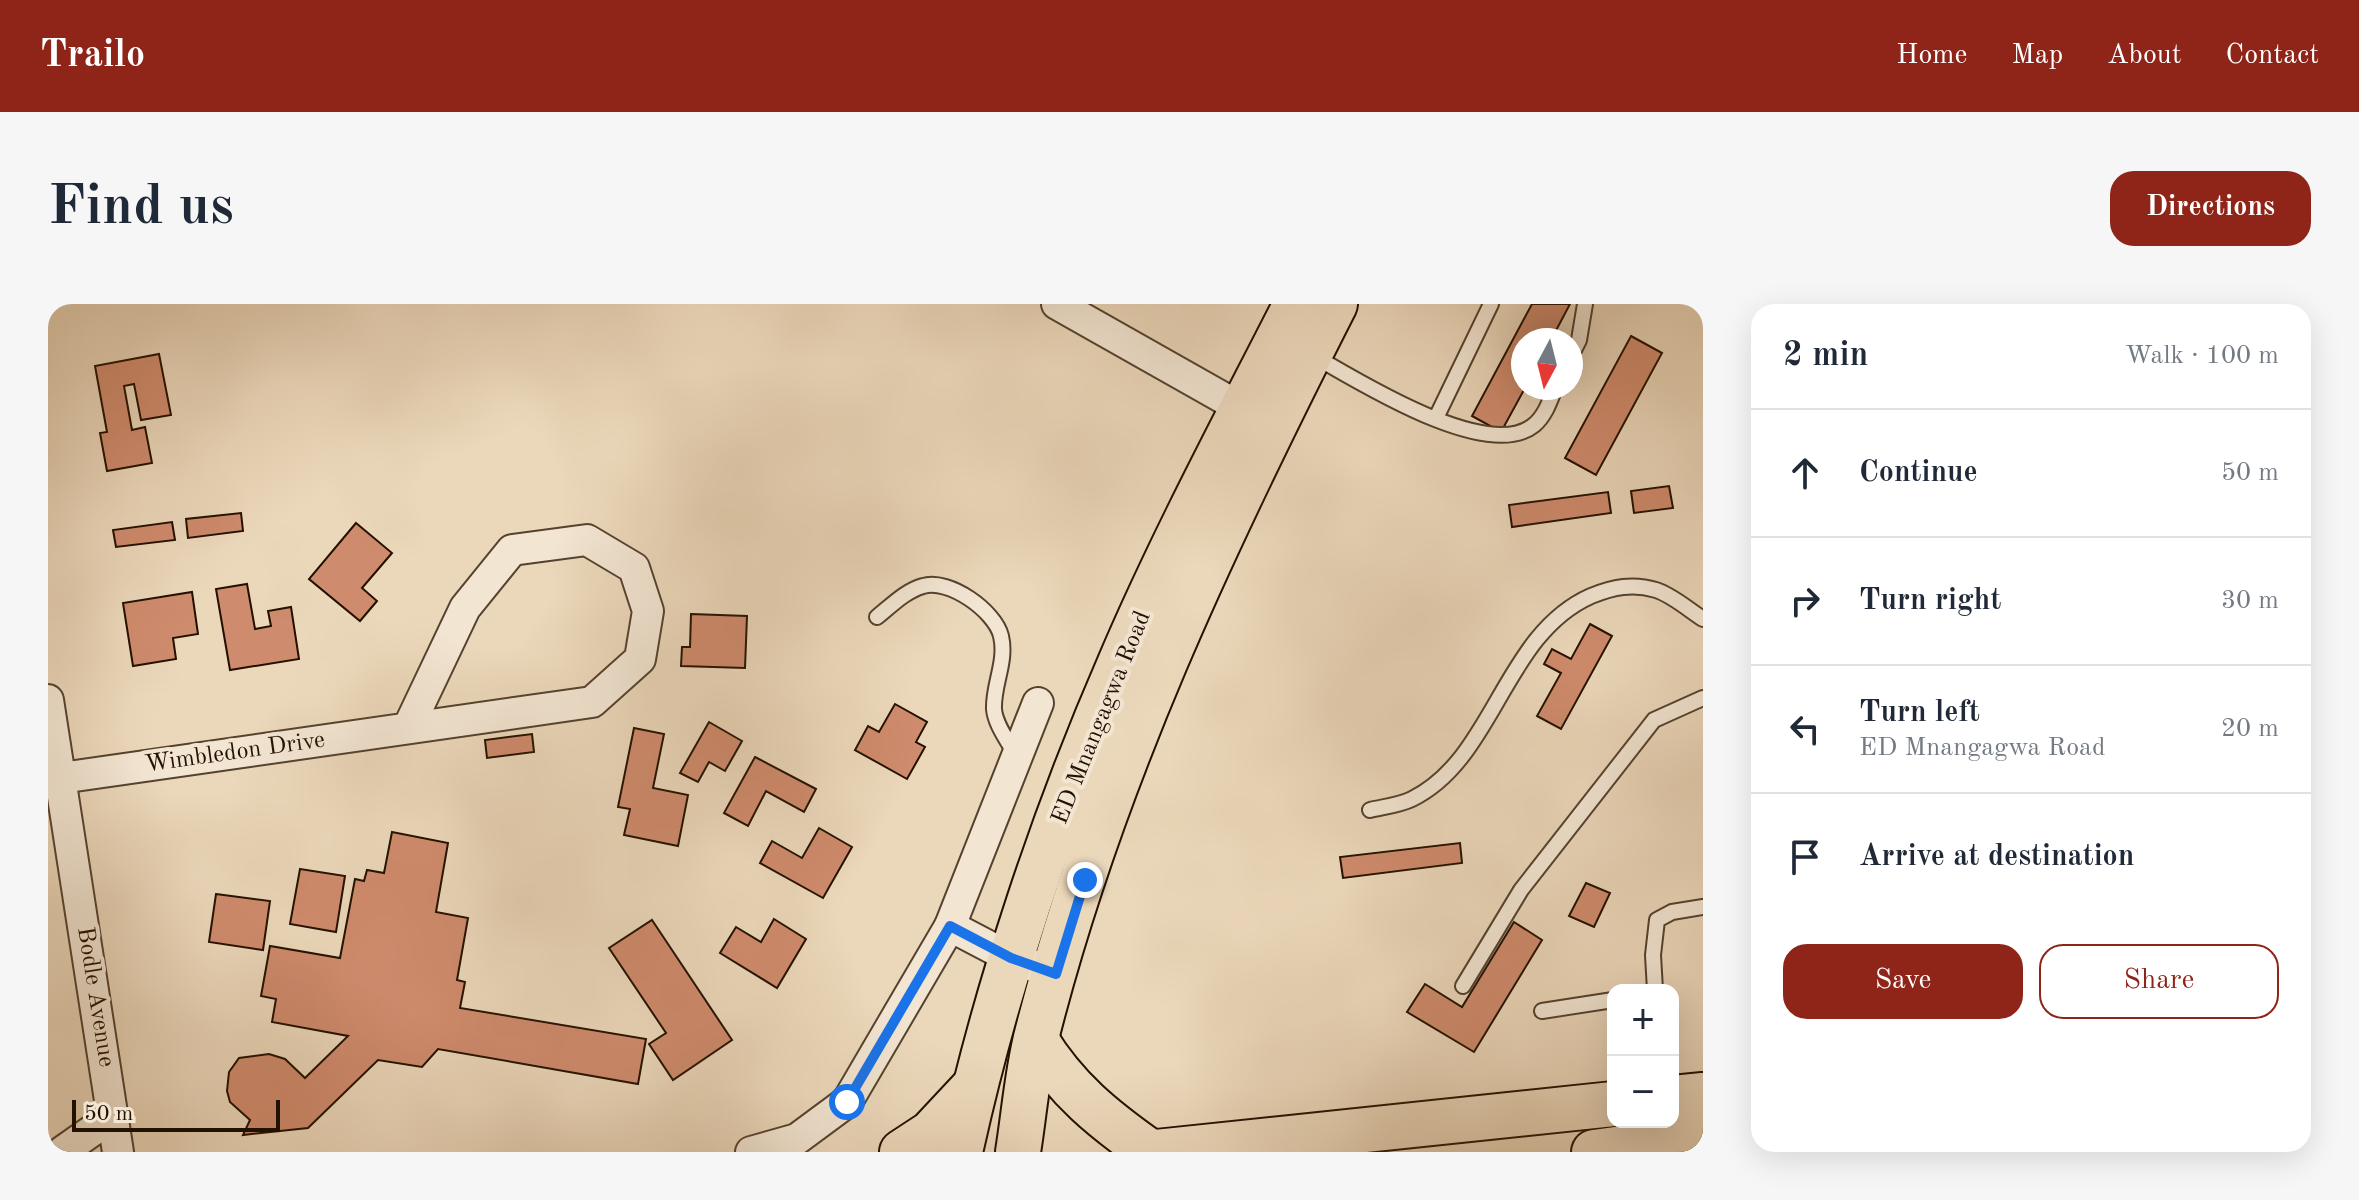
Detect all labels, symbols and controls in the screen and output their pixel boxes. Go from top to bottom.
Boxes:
text: Trailo [40,37,145,75]
text: Home [1896,42,1967,70]
text: Map [2011,42,2063,70]
text: About [2107,42,2182,70]
text: Contact [2226,42,2319,70]
button: Directions [2110,171,2311,246]
text: Find us [48,180,234,236]
north arrow [1511,328,1583,400]
text: 2 min [1783,339,1868,373]
text: Walk · 100 m [2125,343,2279,369]
icon: ahead [1783,451,1827,495]
text: Continue [1859,458,1978,488]
text: 50 m [2221,460,2279,486]
icon: right [1783,579,1827,623]
text: Turn right [1859,586,2001,616]
text: 30 m [2221,588,2279,614]
street label: ED Mnangagwa Road [1048,608,1156,828]
text: Turn left [1859,698,1980,728]
icon: left [1783,707,1827,751]
text: 20 m [2221,716,2279,742]
street label: Wimbledon Drive [143,728,327,778]
text: ED Mnangagwa Road [1859,735,2106,761]
icon: arrive [1783,835,1827,879]
text: Arrive at destination [1859,842,2134,872]
route end [1067,862,1103,898]
street label: Bodle Avenue [72,925,118,1069]
button: Save [1783,944,2023,1019]
button: Share [2039,944,2279,1019]
map controls [1607,984,1679,1128]
button: + [1607,984,1679,1056]
button: − [1607,1056,1679,1128]
route start [829,1084,865,1120]
scale bar [72,1096,280,1132]
text: 50 m [84,1103,133,1125]

